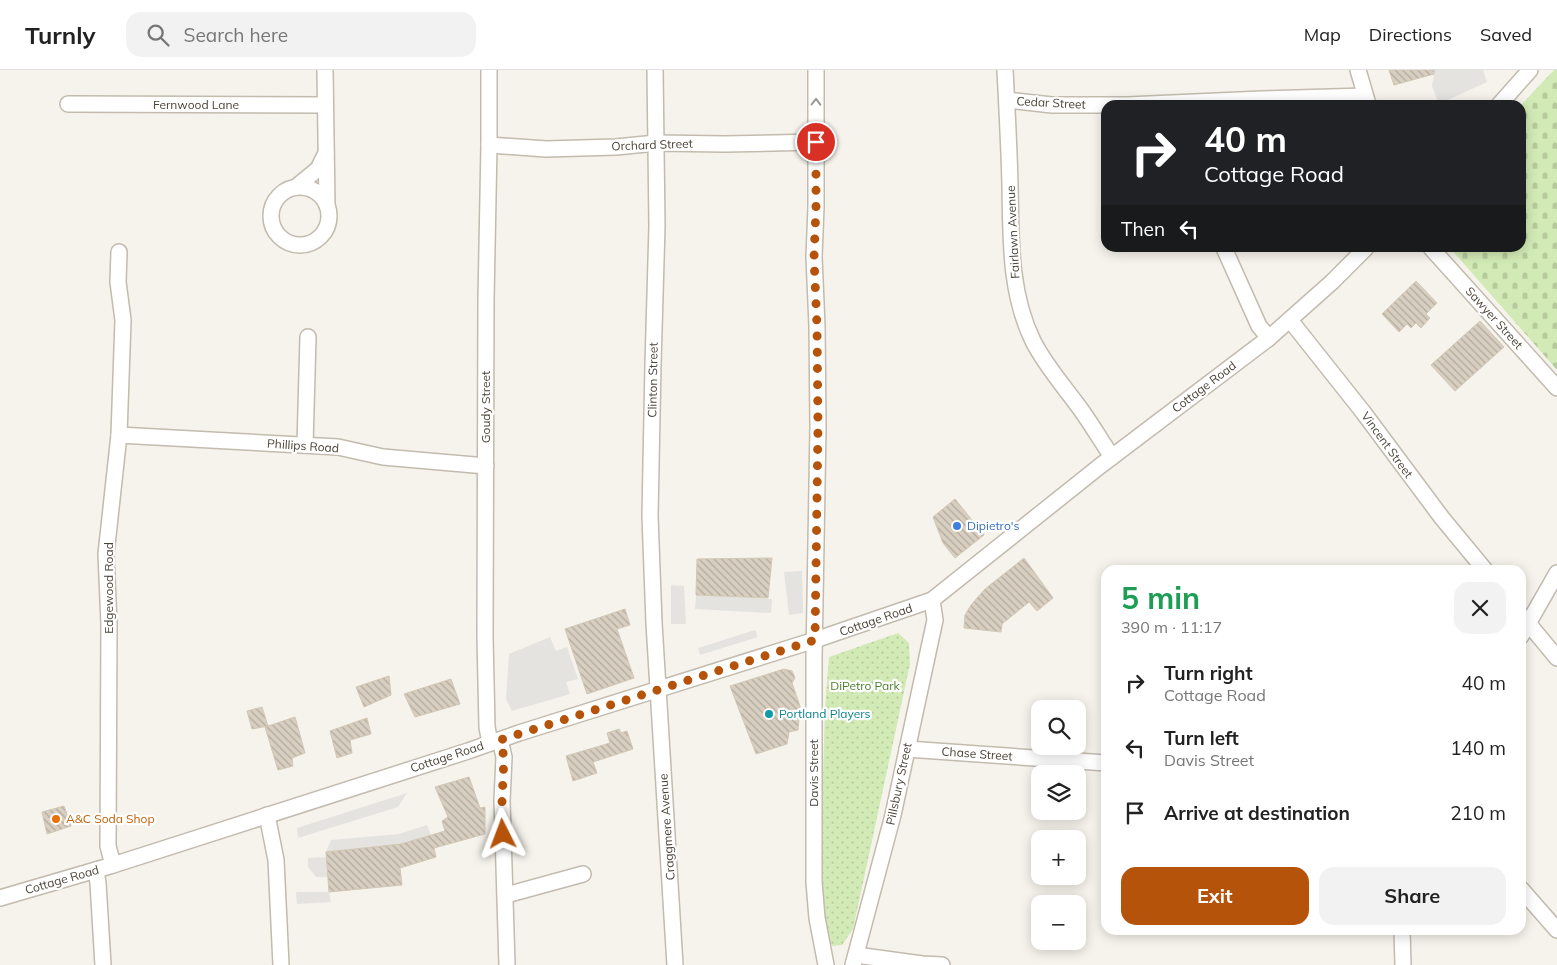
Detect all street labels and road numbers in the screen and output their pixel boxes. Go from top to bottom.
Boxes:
street label: Cedar Street [1016,93,1086,112]
street label: Fernwood Lane [153,97,239,112]
street label: Orchard Street [611,136,693,153]
street label: Fairlawn Avenue [1003,185,1022,279]
street label: Sawyer Street [1462,283,1526,352]
street label: Clinton Street [644,342,661,418]
street label: Cottage Road [1169,358,1239,416]
street label: Goudy Street [478,371,493,443]
street label: Vincent Street [1358,409,1416,481]
street label: Phillips Road [267,436,339,455]
street label: Edgewood Road [101,542,116,634]
street label: Cottage Road [837,600,914,639]
street label: Cottage Road [408,738,485,775]
street label: Davis Street [806,739,821,807]
street label: Pillsbury Street [882,741,915,826]
street label: Chase Street [941,744,1013,763]
street label: Craggmere Avenue [655,773,678,881]
street label: Cottage Road [23,862,101,897]

